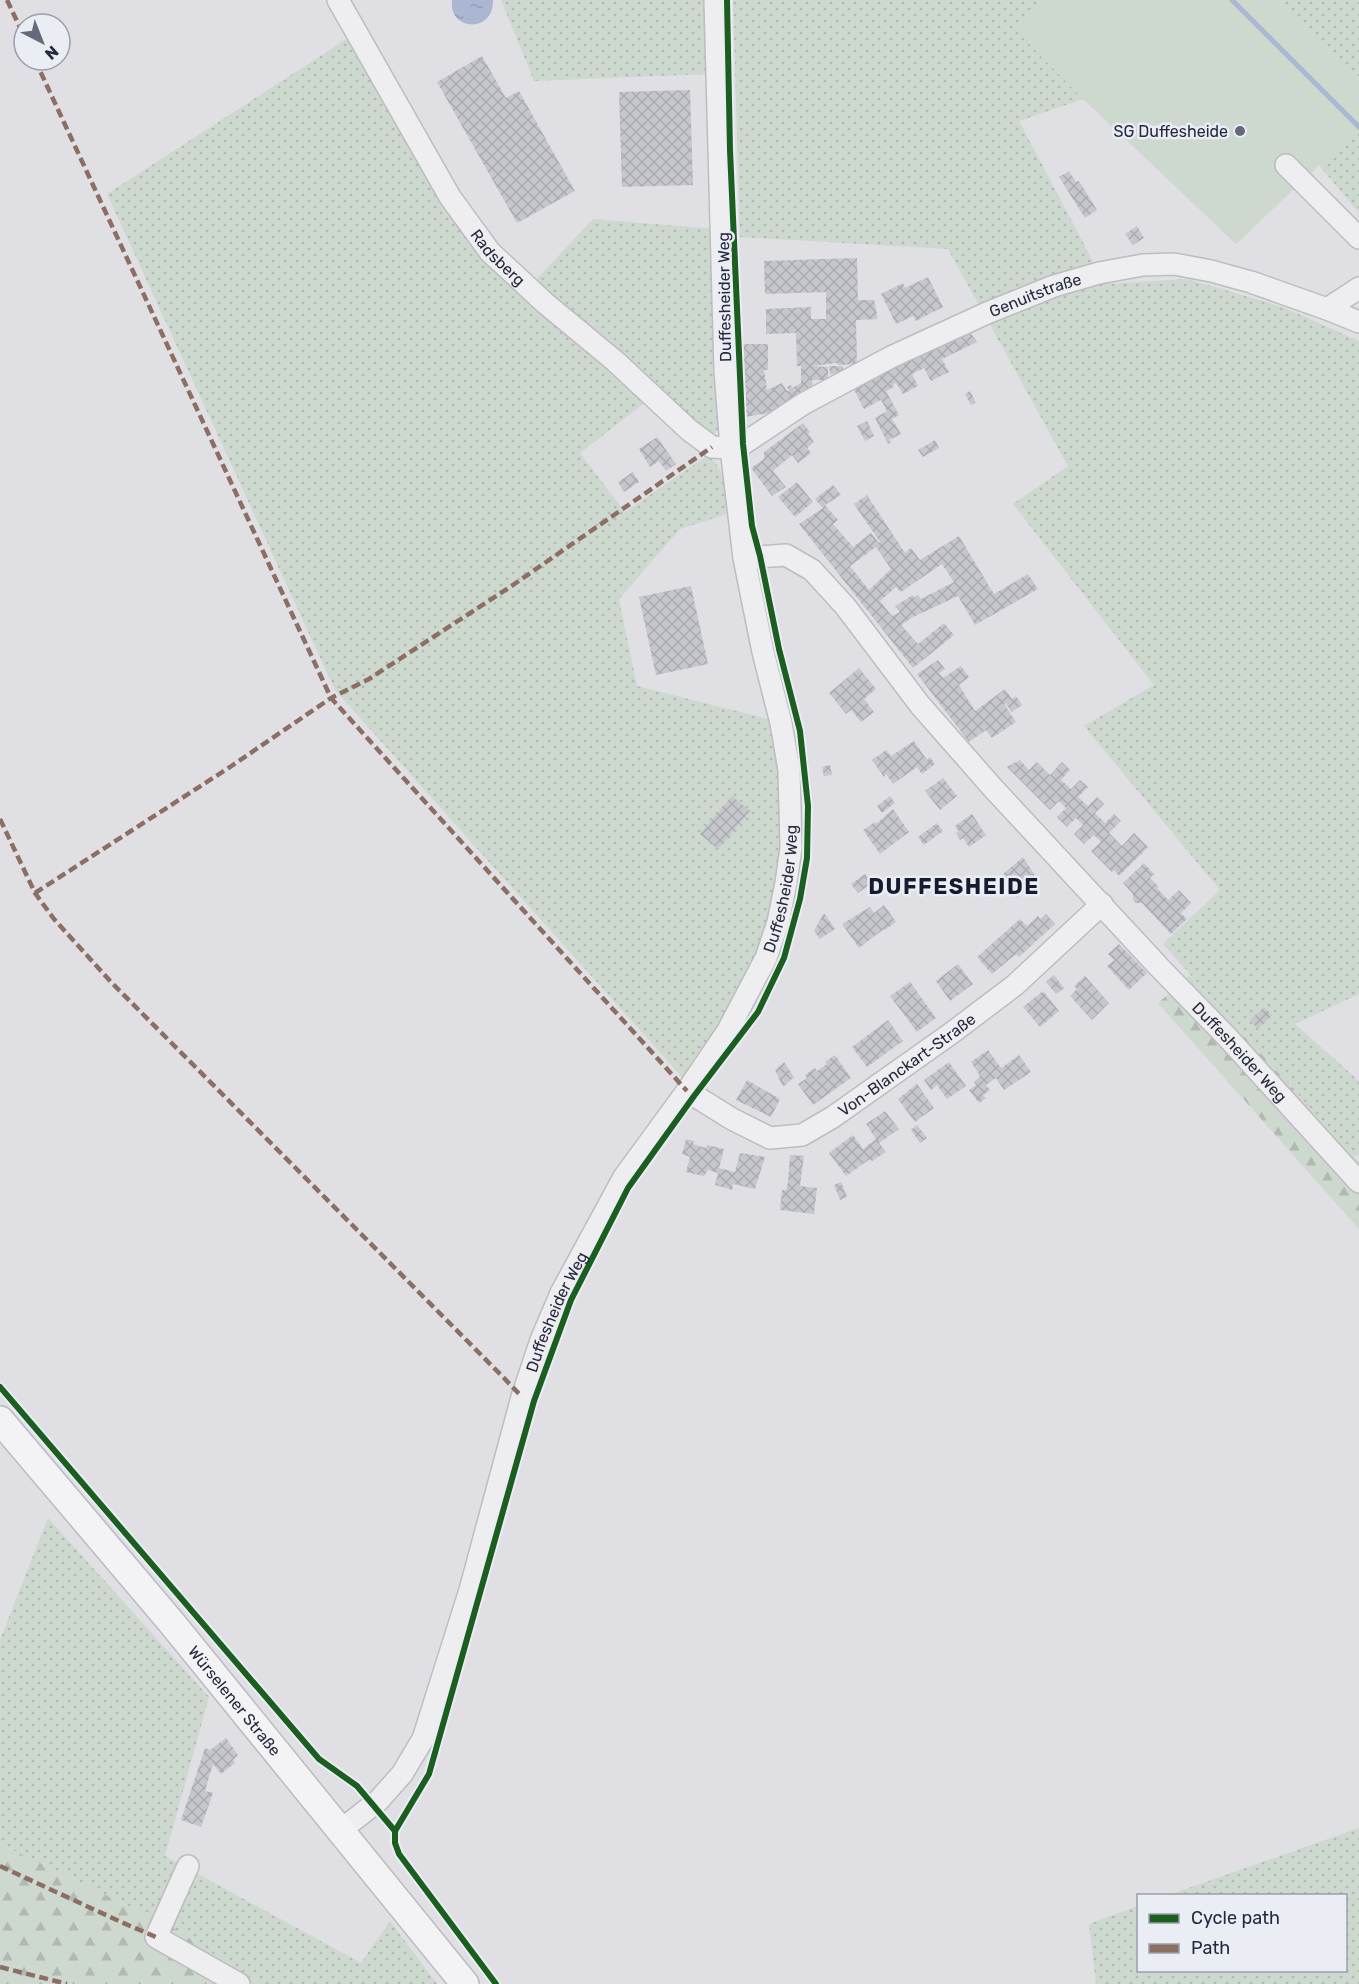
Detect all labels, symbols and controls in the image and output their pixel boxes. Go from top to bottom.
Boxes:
north arrow [12,12,72,72]
text: N [41,42,62,64]
place label: SG Duffesheide [1113,122,1228,141]
marker: SG Duffesheide [1233,124,1247,138]
street label: Radsberg [467,226,529,290]
street label: Duffesheider Weg [714,232,735,362]
street label: Genuitstraße [986,270,1084,321]
street label: Duffesheider Weg [759,825,802,955]
district label: DUFFESHEIDE [868,873,1040,900]
street label: Duffesheider Weg [1188,998,1291,1106]
street label: Von-Blanckart-Straße [835,1009,979,1120]
street label: Duffesheider Weg [522,1248,592,1375]
street label: Würselener Straße [184,1642,285,1760]
legend [1137,1894,1347,1972]
text: Cycle path [1191,1907,1280,1929]
text: Path [1191,1937,1230,1959]

